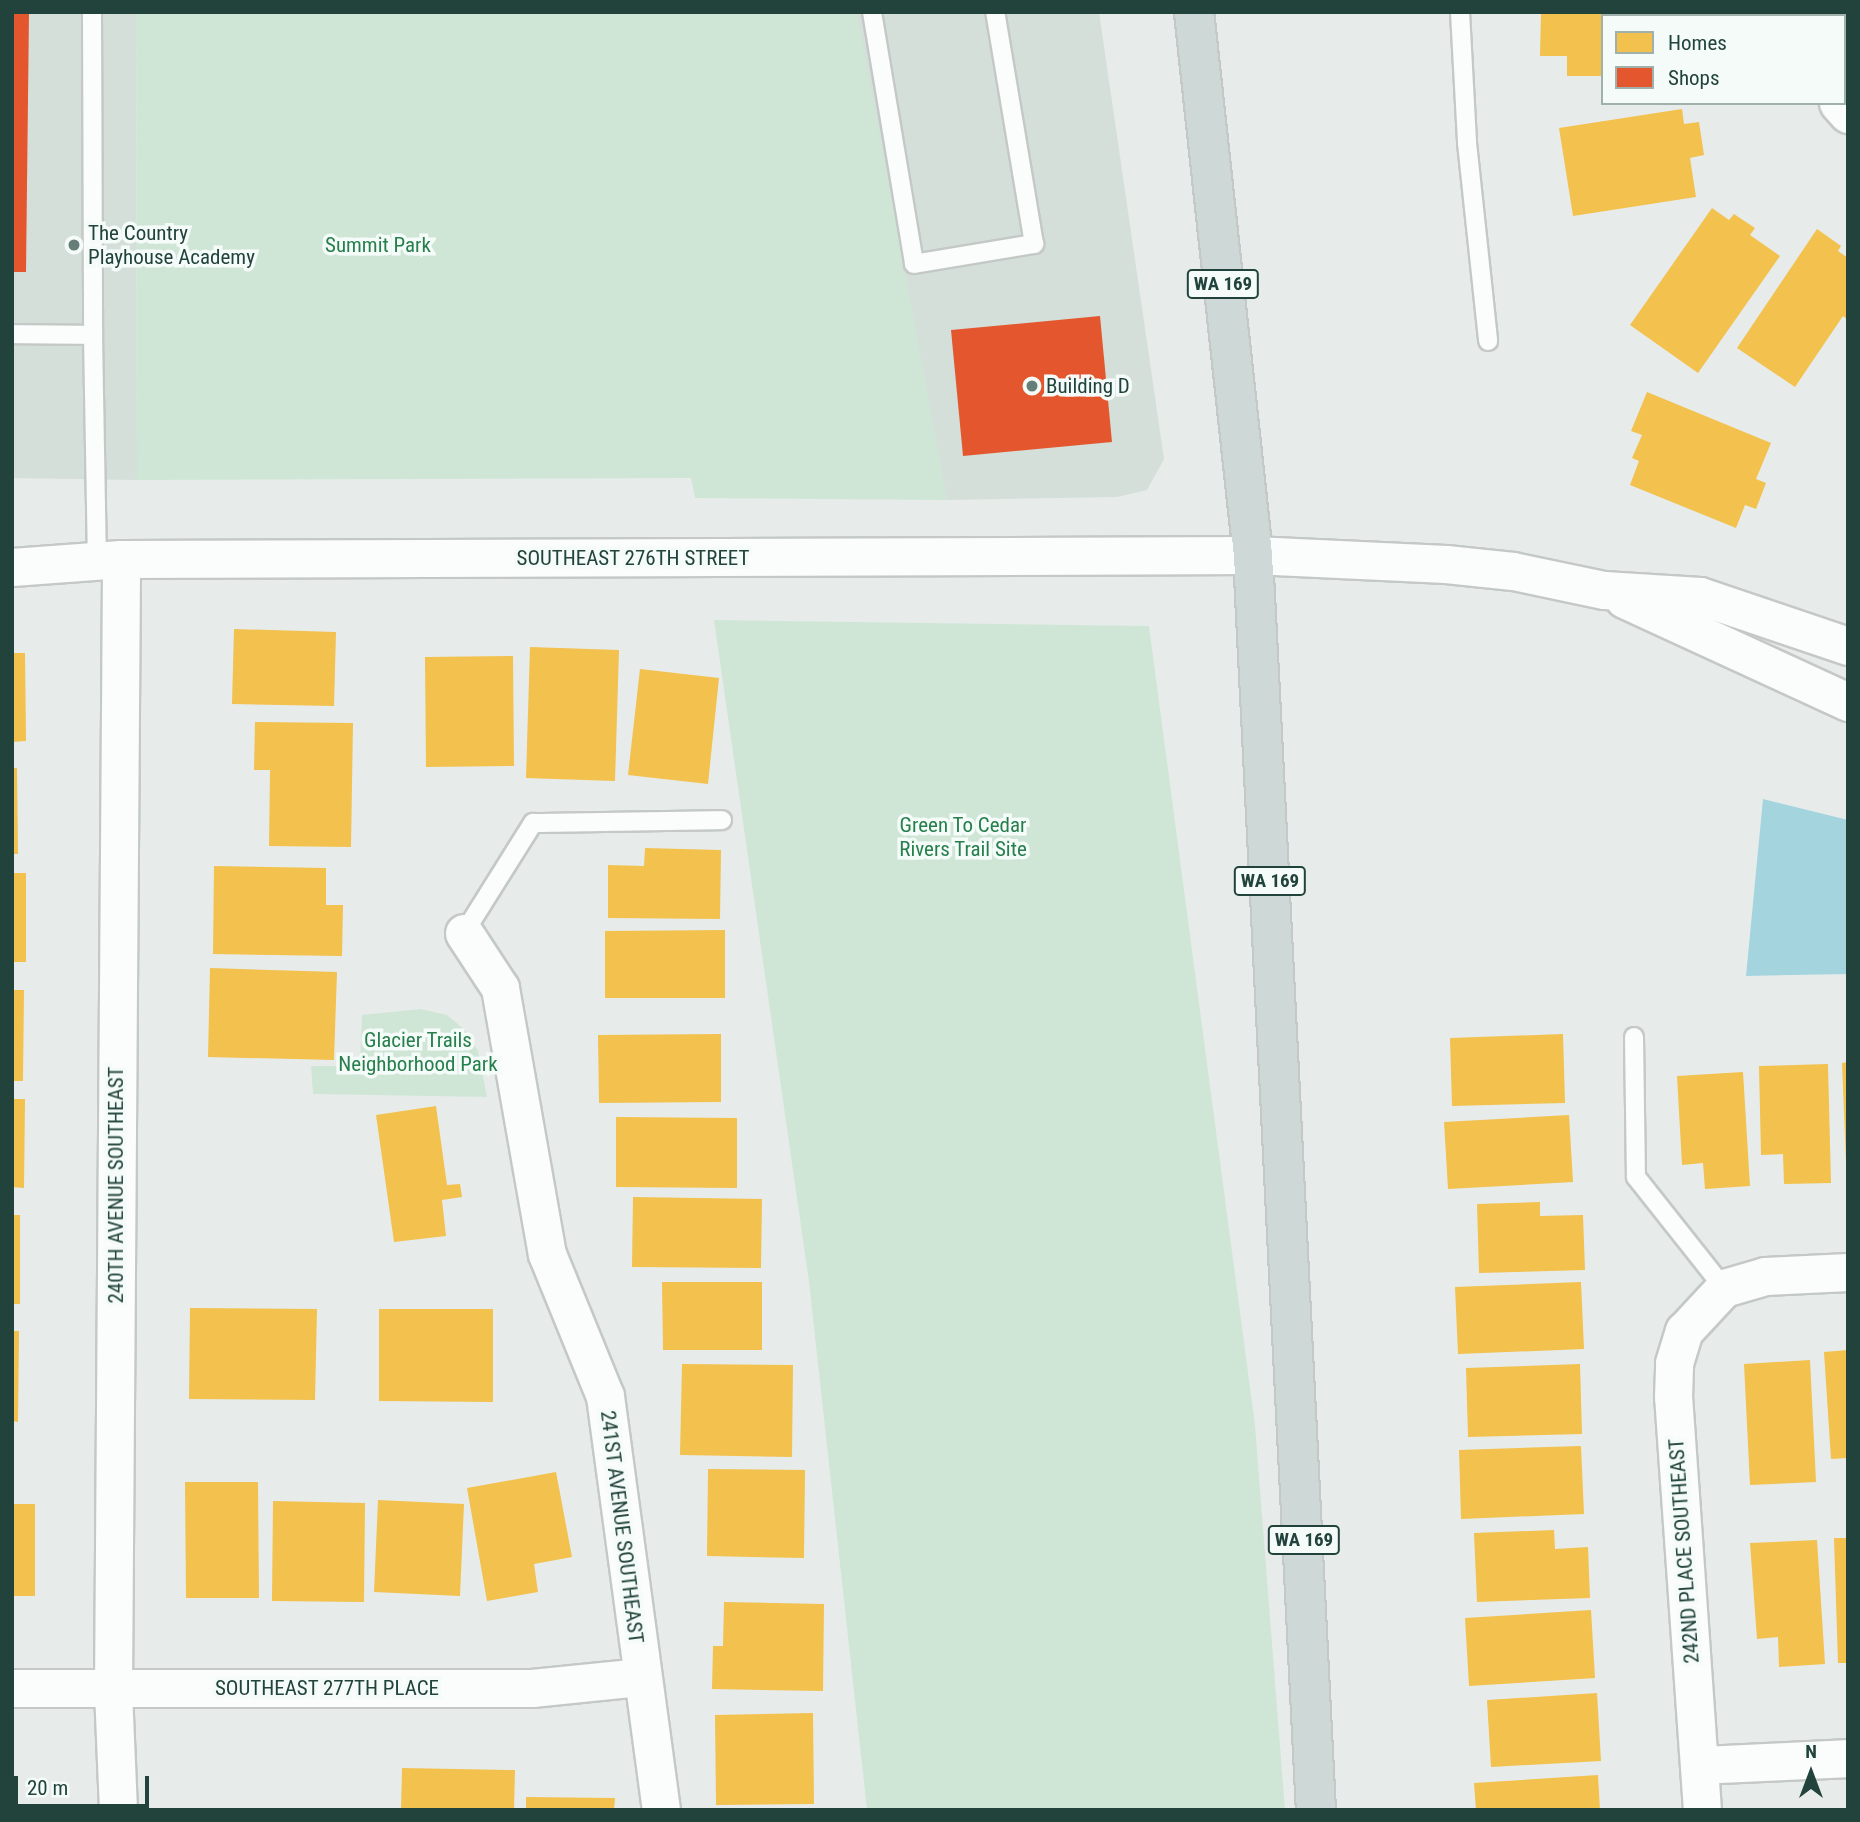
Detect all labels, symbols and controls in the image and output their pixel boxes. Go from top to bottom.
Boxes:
legend [1601,14,1846,105]
text: Homes [1668,31,1727,55]
text: Shops [1668,66,1720,90]
place label: The Country Playhouse Academy [88,220,255,270]
park label: Summit Park [325,232,431,258]
marker: The Country Playhouse Academy [66,237,82,253]
road number: WA 169 [1186,268,1260,300]
place label: Building D [1046,373,1130,399]
marker: Building D [1024,378,1040,394]
street label: SOUTHEAST 276TH STREET [516,545,750,571]
park label: Green To Cedar Rivers Trail Site [899,812,1027,862]
road number: WA 169 [1233,866,1307,897]
park label: Glacier Trails Neighborhood Park [338,1027,498,1077]
street label: 240TH AVENUE SOUTHEAST [103,1067,129,1303]
street label: 241ST AVENUE SOUTHEAST [595,1409,649,1645]
street label: 242ND PLACE SOUTHEAST [1664,1438,1704,1664]
road number: WA 169 [1267,1524,1341,1556]
street label: SOUTHEAST 277TH PLACE [215,1675,439,1701]
north arrow [1776,1738,1846,1808]
text: N [1805,1740,1817,1763]
scale bar [18,1762,152,1806]
text: 20 m [27,1776,68,1800]

